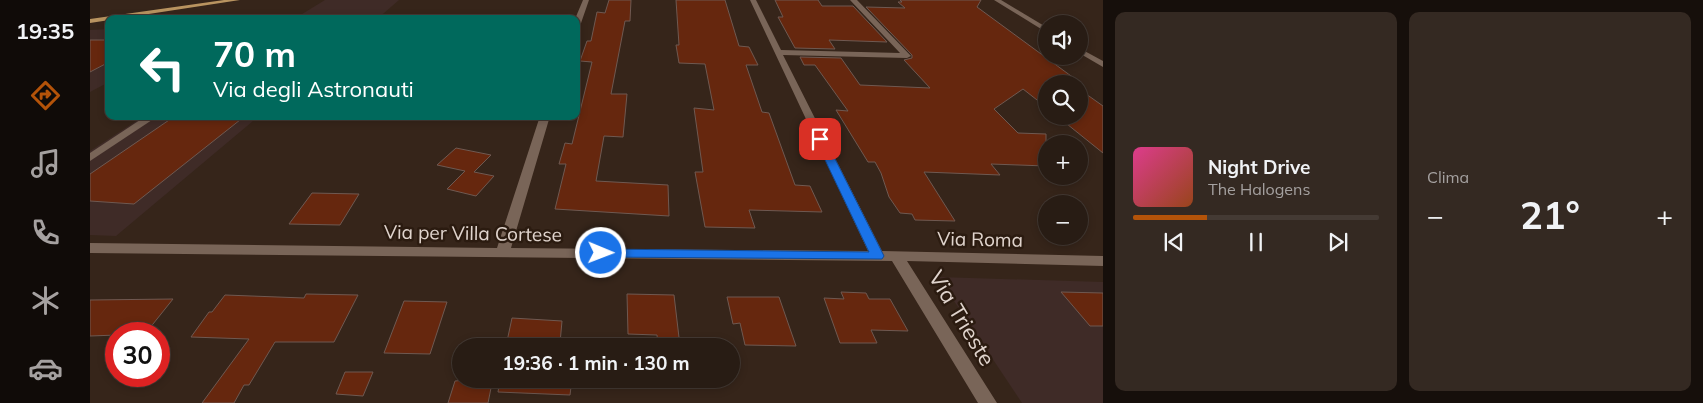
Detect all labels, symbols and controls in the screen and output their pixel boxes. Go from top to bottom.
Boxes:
map controls [1038,15,1088,245]
button: sound [1038,15,1088,65]
text: 19:35 [16,17,74,45]
text: 70 m [213,32,296,76]
icon: left [130,35,195,100]
text: Via degli Astronauti [213,75,414,103]
button: search [1038,75,1088,125]
icon: directions [28,78,63,113]
pin [799,118,841,160]
icon: arrive [806,125,834,153]
button: + [1038,135,1088,185]
icon: music [28,146,63,181]
text: Night Drive [1208,155,1310,179]
text: Clima [1427,167,1469,187]
text: The Halogens [1208,179,1310,199]
text: 21° [1520,191,1580,239]
button: − [1038,195,1088,245]
text: − [1427,198,1444,233]
text: + [1656,198,1673,233]
icon: phone [28,215,63,250]
street label: Via per Villa Cortese [384,219,562,247]
position arrow [574,226,626,278]
street label: Via Roma [937,226,1023,252]
icon: previous [1160,228,1188,256]
icon: pause [1242,228,1270,256]
icon: next [1324,228,1352,256]
street label: Via Trieste [923,265,1001,371]
icon: climate [28,283,63,318]
speed limit sign: 30 [105,322,170,387]
icon: car [28,351,63,386]
text: 19:36 · 1 min · 130 m [502,351,690,375]

